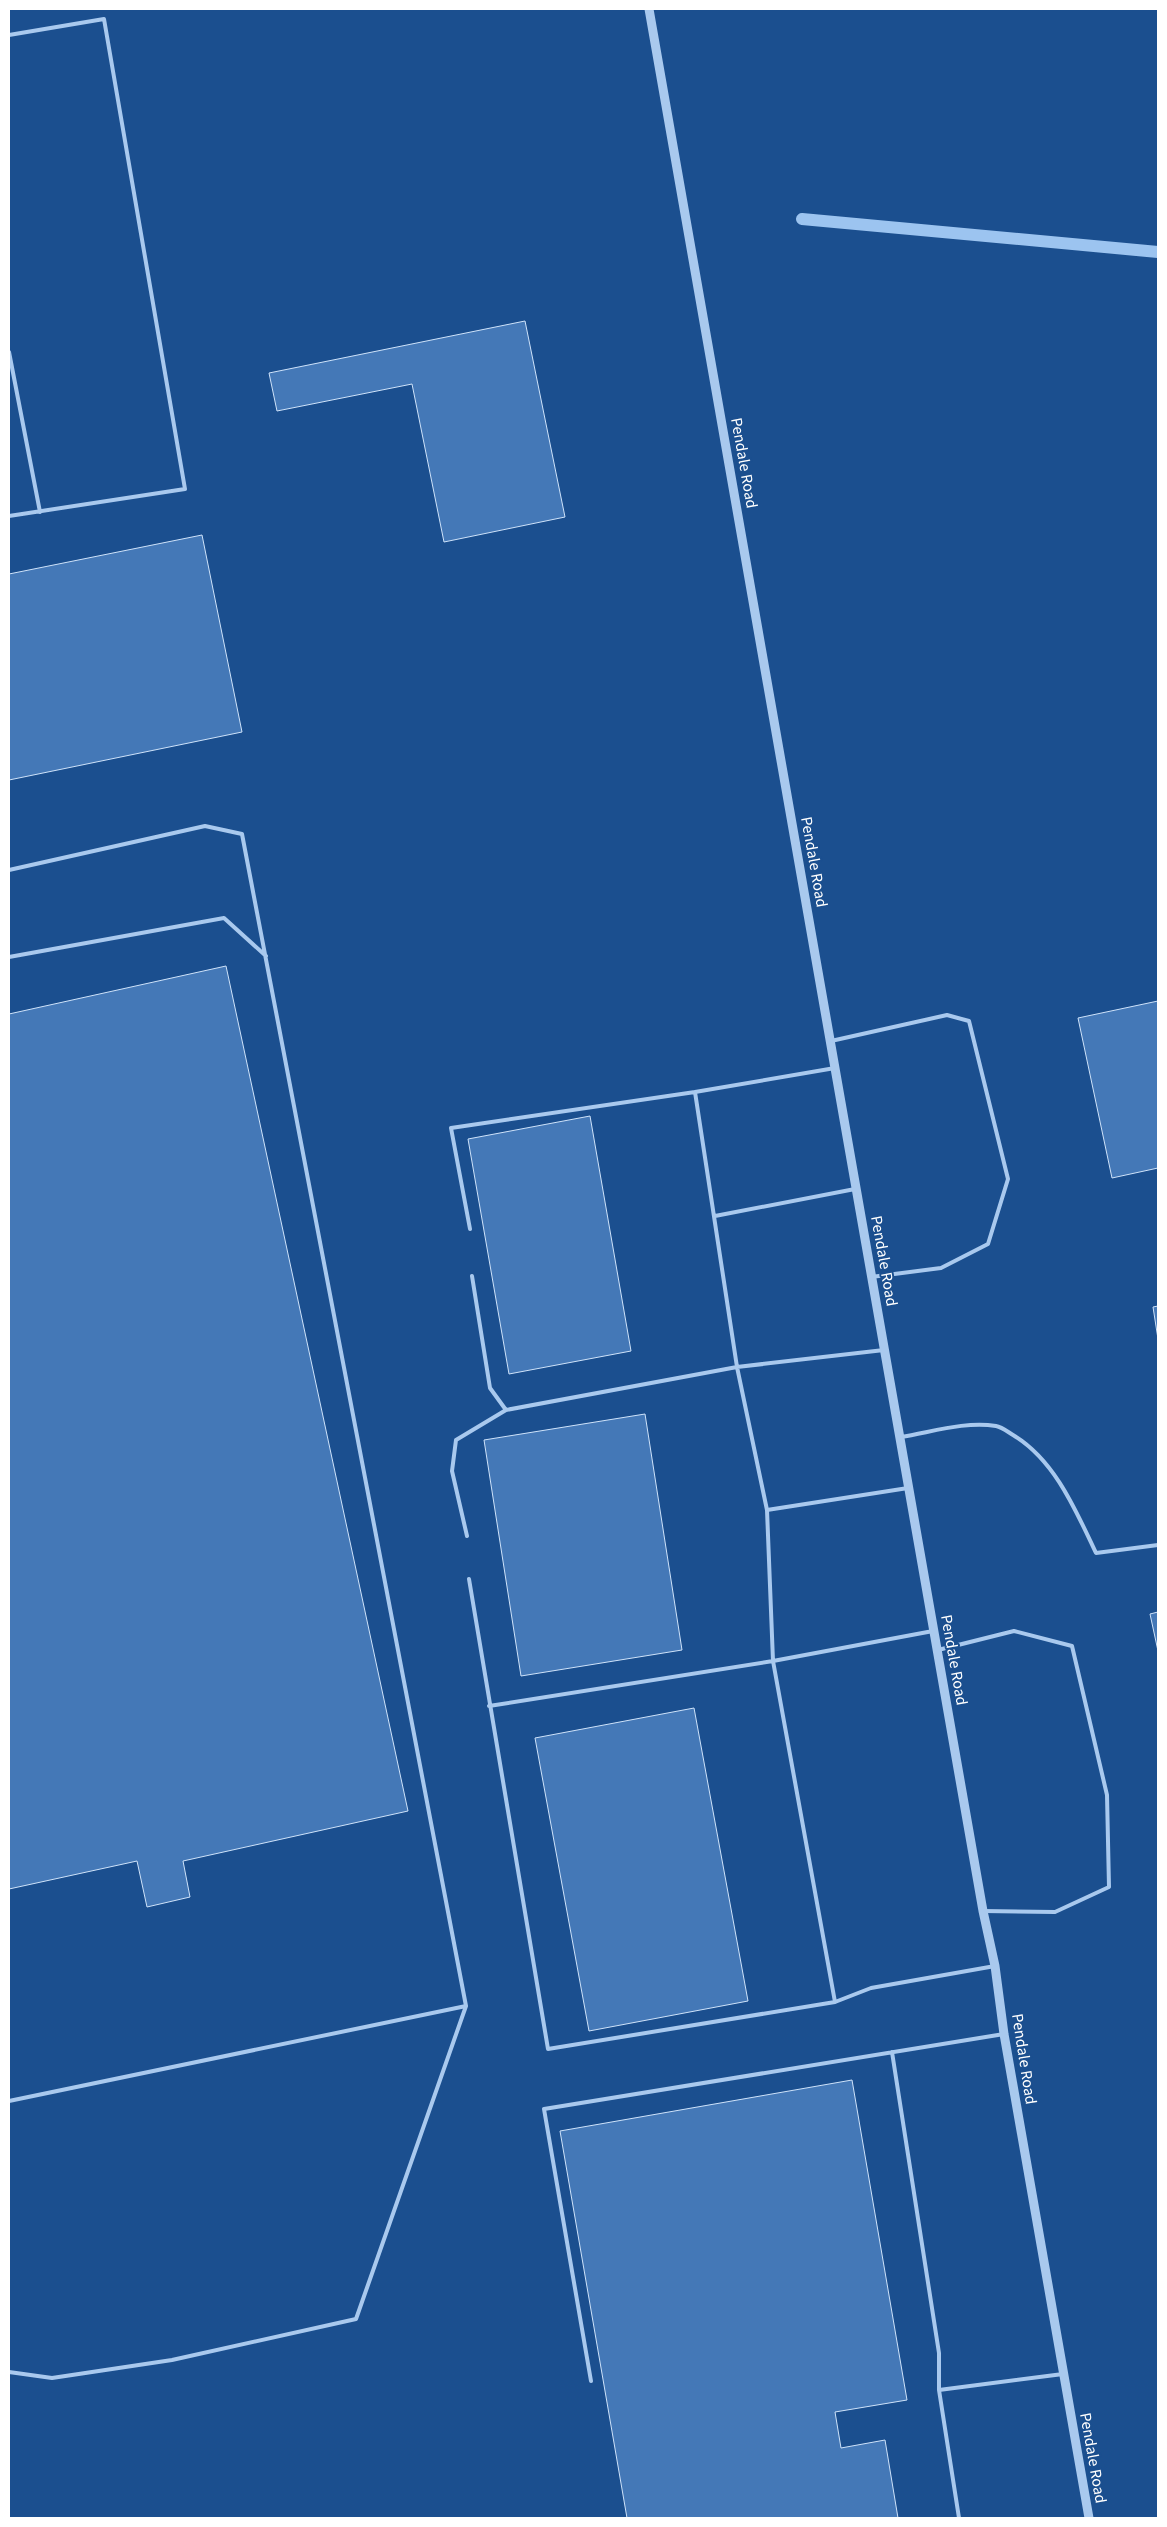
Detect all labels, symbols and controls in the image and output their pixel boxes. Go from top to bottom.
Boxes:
street label: Pendale Road [725,416,763,510]
street label: Pendale Road [795,815,833,909]
street label: Pendale Road [865,1214,903,1308]
street label: Pendale Road [935,1613,973,1707]
street label: Pendale Road [1006,2012,1042,2106]
street label: Pendale Road [1074,2411,1112,2505]

